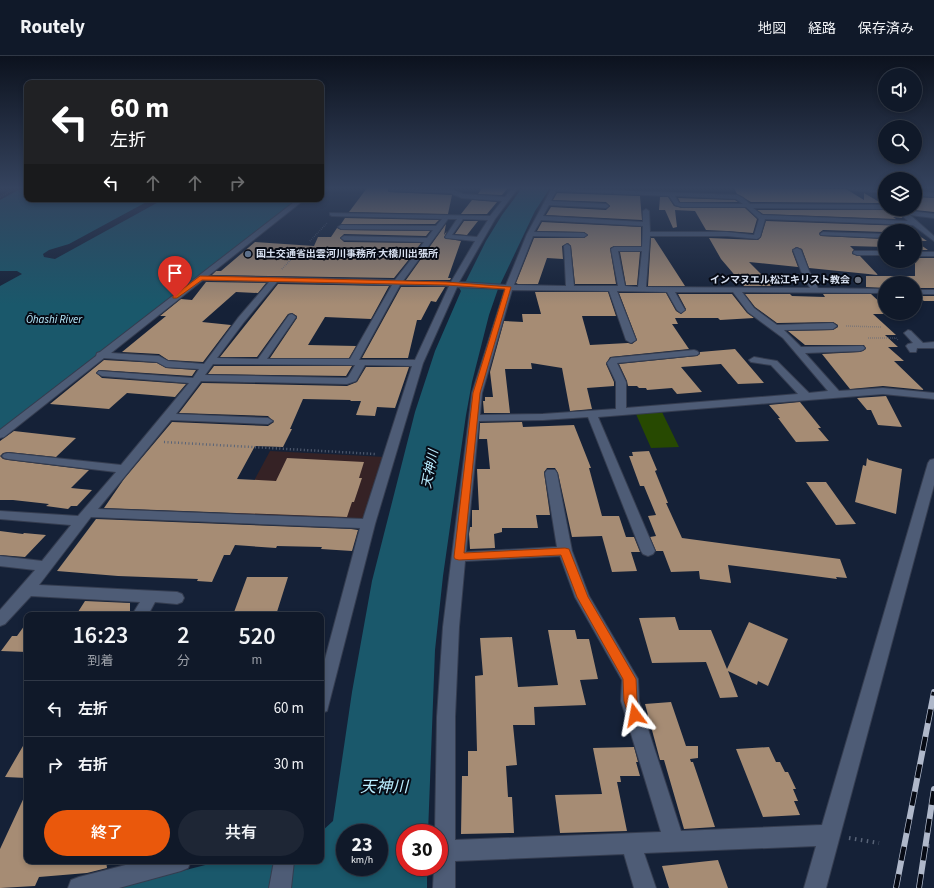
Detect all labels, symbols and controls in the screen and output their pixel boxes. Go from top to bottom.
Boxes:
text: Routely [20,14,85,41]
text: 地図 [758,19,786,39]
text: 経路 [808,19,836,39]
text: 保存済み [858,19,914,39]
map controls [878,68,922,320]
button: sound [878,68,922,112]
text: 60 m [110,88,169,128]
icon: left [44,96,96,148]
button: search [878,120,922,164]
text: 左折 [110,128,146,153]
icon: left [100,172,122,194]
icon: ahead [142,172,164,194]
icon: ahead [184,172,206,194]
icon: right [226,172,248,194]
button: layers [878,172,922,216]
button: + [878,224,922,268]
place label: 国土交通省出雲河川事務所 大橋川出張所 [256,247,438,261]
marker: 国土交通省出雲河川事務所 大橋川出張所 [243,249,253,259]
pin [158,256,192,297]
icon: arrive [164,262,186,284]
place label: インマヌエル松江キリスト教会 [710,273,850,287]
marker: インマヌエル松江キリスト教会 [853,275,863,285]
button: − [878,276,922,320]
water label: Ōhashi River [26,312,83,327]
water label: 天神川 [417,446,443,490]
text: 16:23 [73,618,128,653]
text: 2 [177,618,190,653]
text: 520 [239,619,275,654]
text: m [252,651,262,669]
text: 到着 [87,652,113,670]
text: 分 [177,652,190,670]
position arrow [614,694,656,736]
icon: left [44,698,66,720]
text: 60 m [274,698,304,719]
text: 左折 [78,699,108,720]
icon: right [44,754,66,776]
text: 30 m [274,754,304,775]
text: 右折 [78,755,108,776]
water label: 天神川 [360,776,410,798]
button: 終了 [44,810,170,856]
button: 共有 [178,810,304,856]
speed limit sign: 30 [396,824,448,876]
text: 23 [351,831,373,859]
text: km/h [351,853,373,867]

